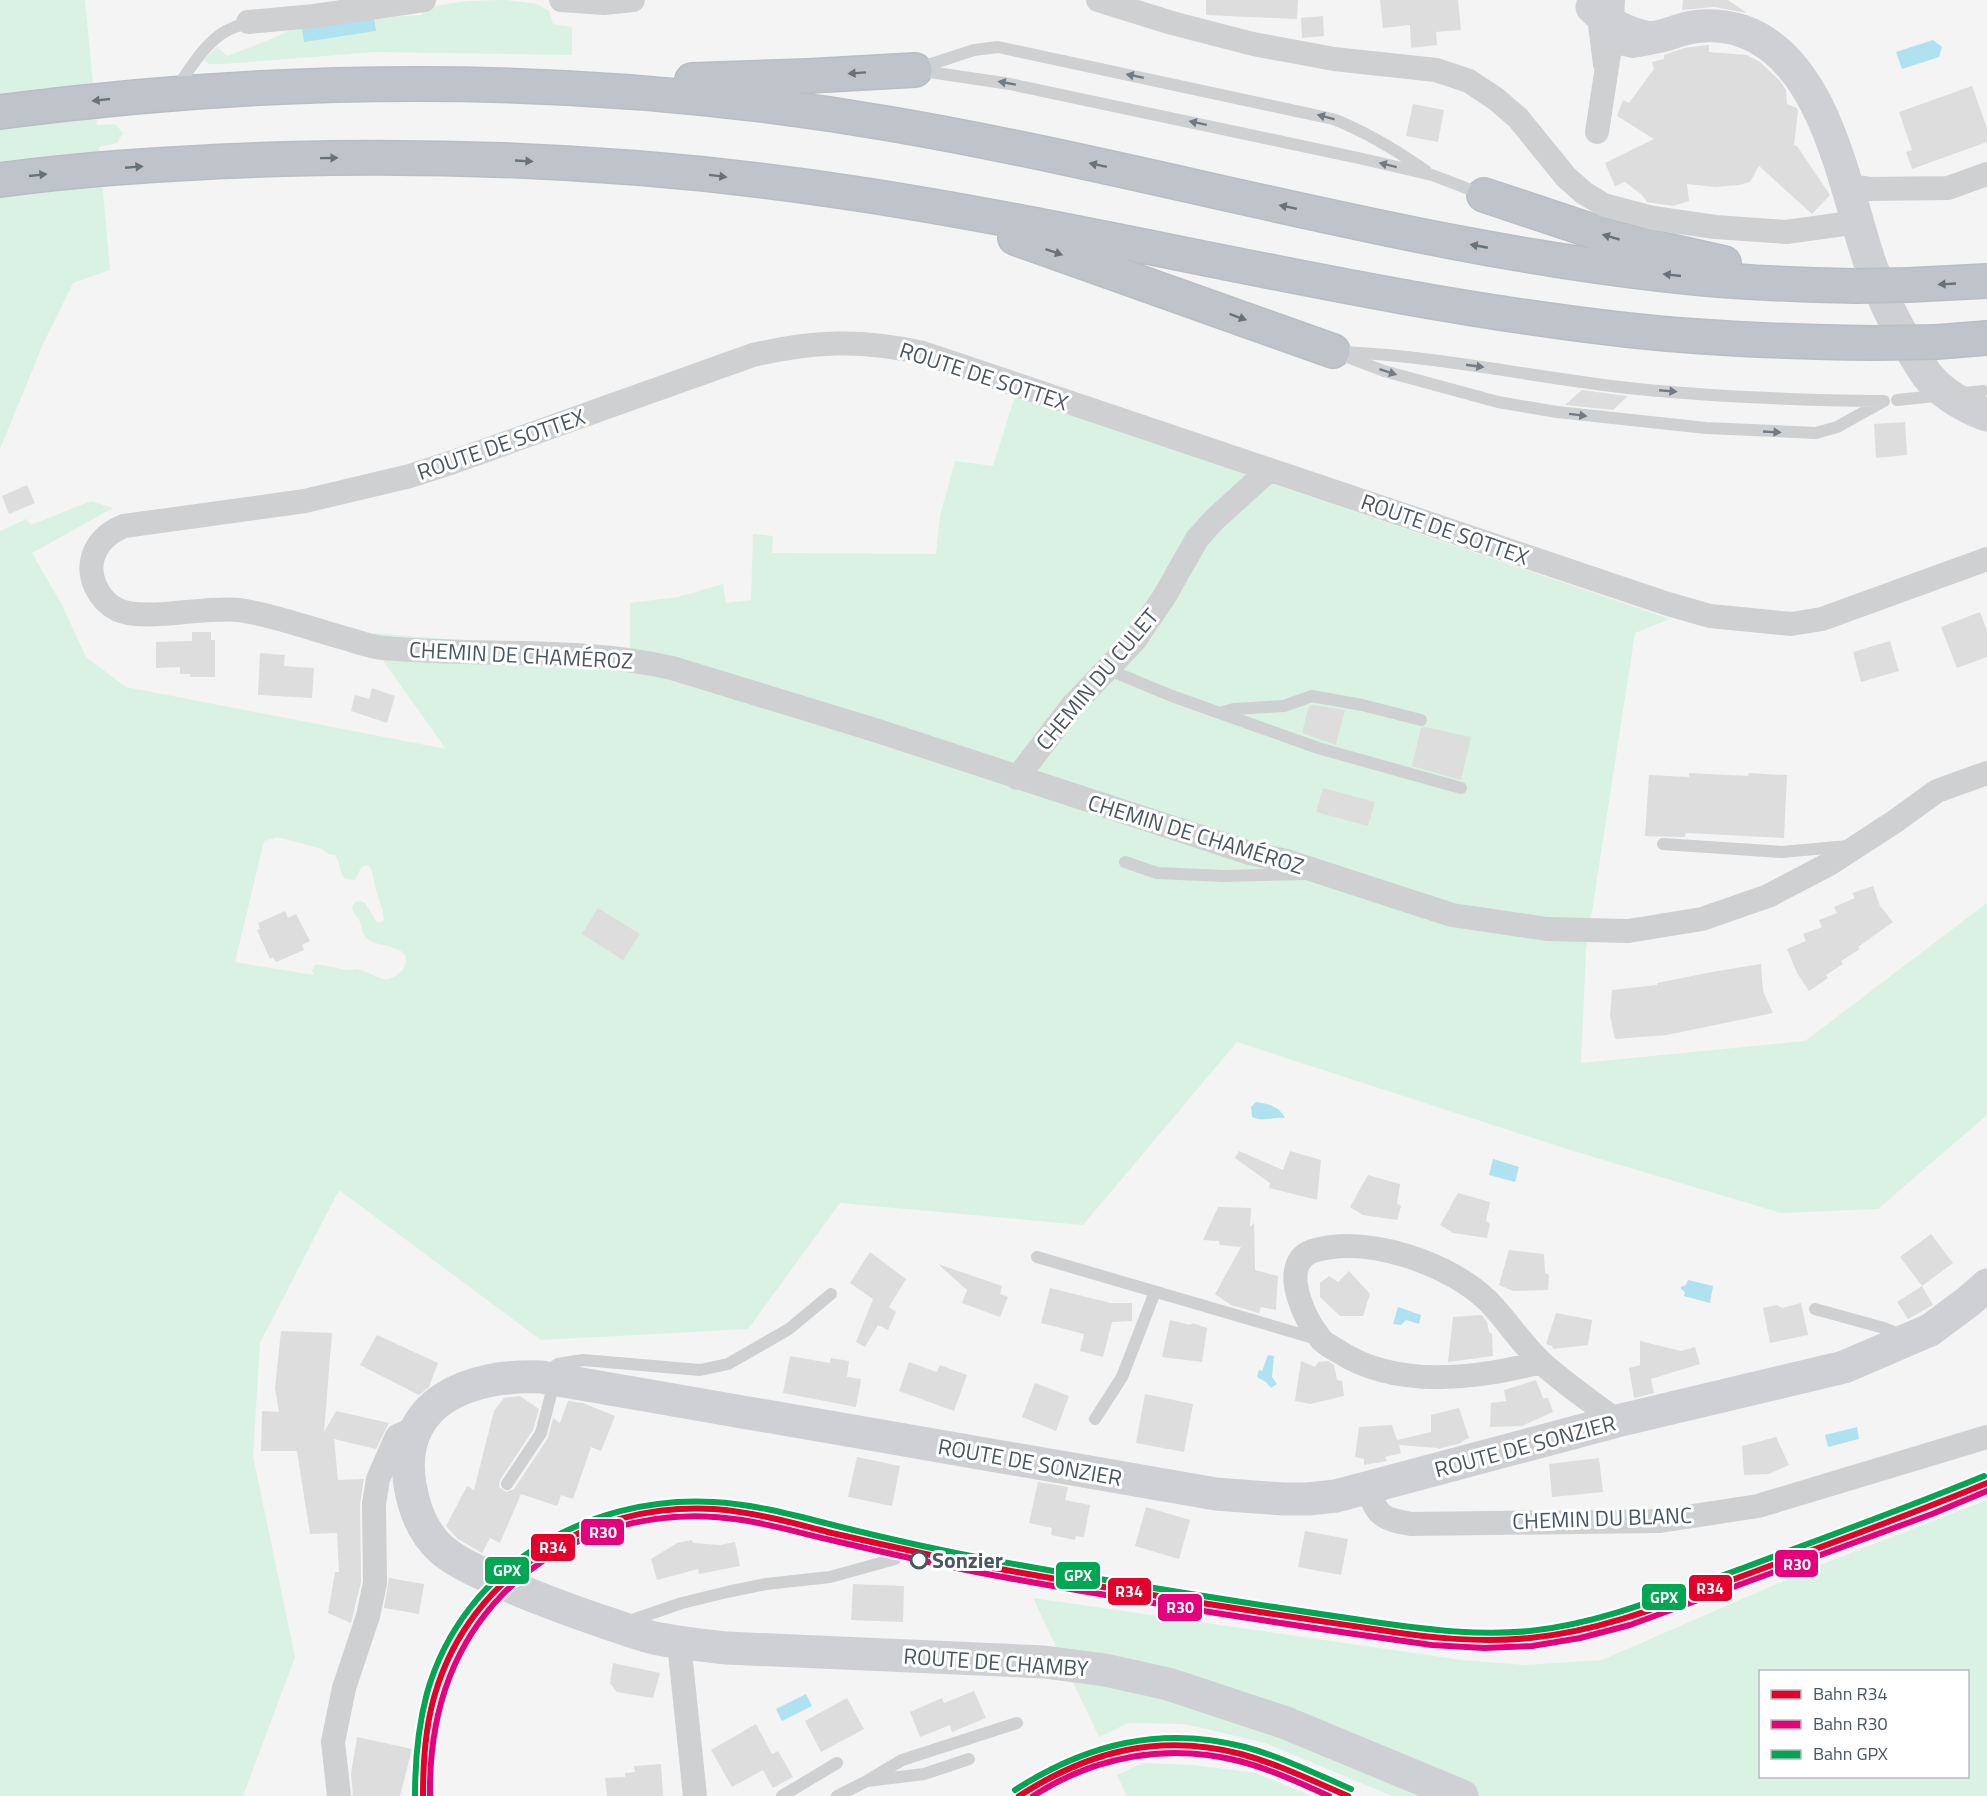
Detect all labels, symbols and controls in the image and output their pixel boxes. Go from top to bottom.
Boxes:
one-way arrow [847,69,866,78]
one-way arrow [1126,71,1145,81]
one-way arrow [997,79,1016,88]
one-way arrow [91,95,110,105]
one-way arrow [1317,112,1335,122]
one-way arrow [1188,118,1207,127]
one-way arrow [319,154,338,163]
one-way arrow [514,157,533,166]
one-way arrow [1379,159,1398,169]
one-way arrow [1088,160,1107,169]
one-way arrow [125,162,144,171]
one-way arrow [28,170,47,180]
one-way arrow [709,172,728,181]
one-way arrow [1278,202,1297,211]
one-way arrow [1601,232,1619,241]
one-way arrow [1470,241,1489,250]
one-way arrow [1045,247,1063,257]
one-way arrow [1662,271,1681,280]
one-way arrow [1938,279,1957,288]
one-way arrow [1229,313,1247,323]
street label: ROUTE DE SOTTEX [895,333,1073,419]
one-way arrow [1465,362,1484,371]
one-way arrow [1379,368,1397,377]
one-way arrow [1658,386,1677,396]
street label: ROUTE DE SOTTEX [412,399,590,489]
one-way arrow [1568,410,1587,420]
one-way arrow [1762,427,1781,437]
street label: ROUTE DE SOTTEX [1356,484,1534,574]
street label: CHEMIN DU CULET [1027,600,1167,757]
street label: CHEMIN DE CHAMÉROZ [408,632,634,678]
street label: CHEMIN DE CHAMÉROZ [1084,785,1308,883]
street label: ROUTE DE SONZIER [1431,1405,1619,1487]
street label: ROUTE DE SONZIER [935,1429,1125,1495]
street label: CHEMIN DU BLANC [1512,1498,1692,1538]
line badge: R30 [580,1518,625,1546]
text: R30 [589,1520,617,1544]
line badge: R34 [530,1533,576,1562]
text: R34 [539,1535,567,1559]
place label: Sonzier [932,1543,1003,1577]
line badge: R30 [1774,1549,1819,1578]
marker: Sonzier [910,1551,928,1569]
text: R30 [1783,1552,1811,1576]
line badge: GPX [484,1556,530,1585]
text: GPX [493,1558,521,1582]
line badge: GPX [1055,1561,1101,1590]
text: GPX [1064,1563,1092,1587]
line badge: R34 [1688,1574,1733,1602]
text: R34 [1696,1576,1724,1600]
line badge: R34 [1107,1577,1152,1606]
text: R34 [1115,1579,1143,1603]
line badge: GPX [1641,1583,1687,1611]
text: GPX [1650,1585,1678,1609]
line badge: R30 [1157,1593,1203,1622]
text: R30 [1166,1595,1194,1619]
street label: ROUTE DE CHAMBY [902,1639,1090,1685]
legend [1759,1670,1969,1778]
text: Bahn R34 [1813,1680,1888,1707]
text: Bahn R30 [1813,1710,1888,1737]
text: Bahn GPX [1813,1740,1888,1767]

